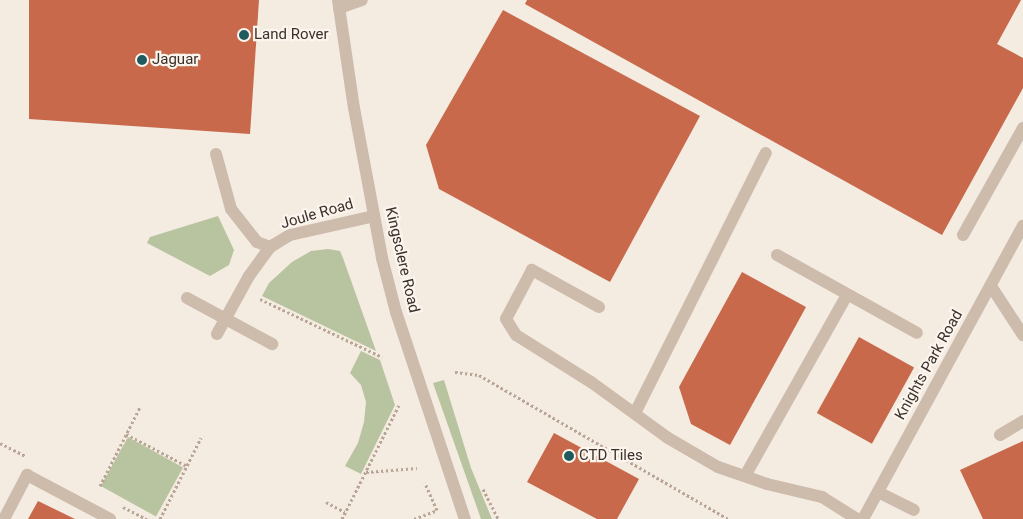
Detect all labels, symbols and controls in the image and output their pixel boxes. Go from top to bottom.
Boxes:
place label: Land Rover [254,26,329,44]
marker: Land Rover [238,29,250,41]
place label: Jaguar [152,51,198,69]
marker: Jaguar [136,54,148,66]
street label: Joule Road [279,195,355,233]
street label: Kingsclere Road [381,205,423,315]
street label: Knights Park Road [891,307,967,423]
place label: CTD Tiles [579,447,643,465]
marker: CTD Tiles [563,450,575,462]

